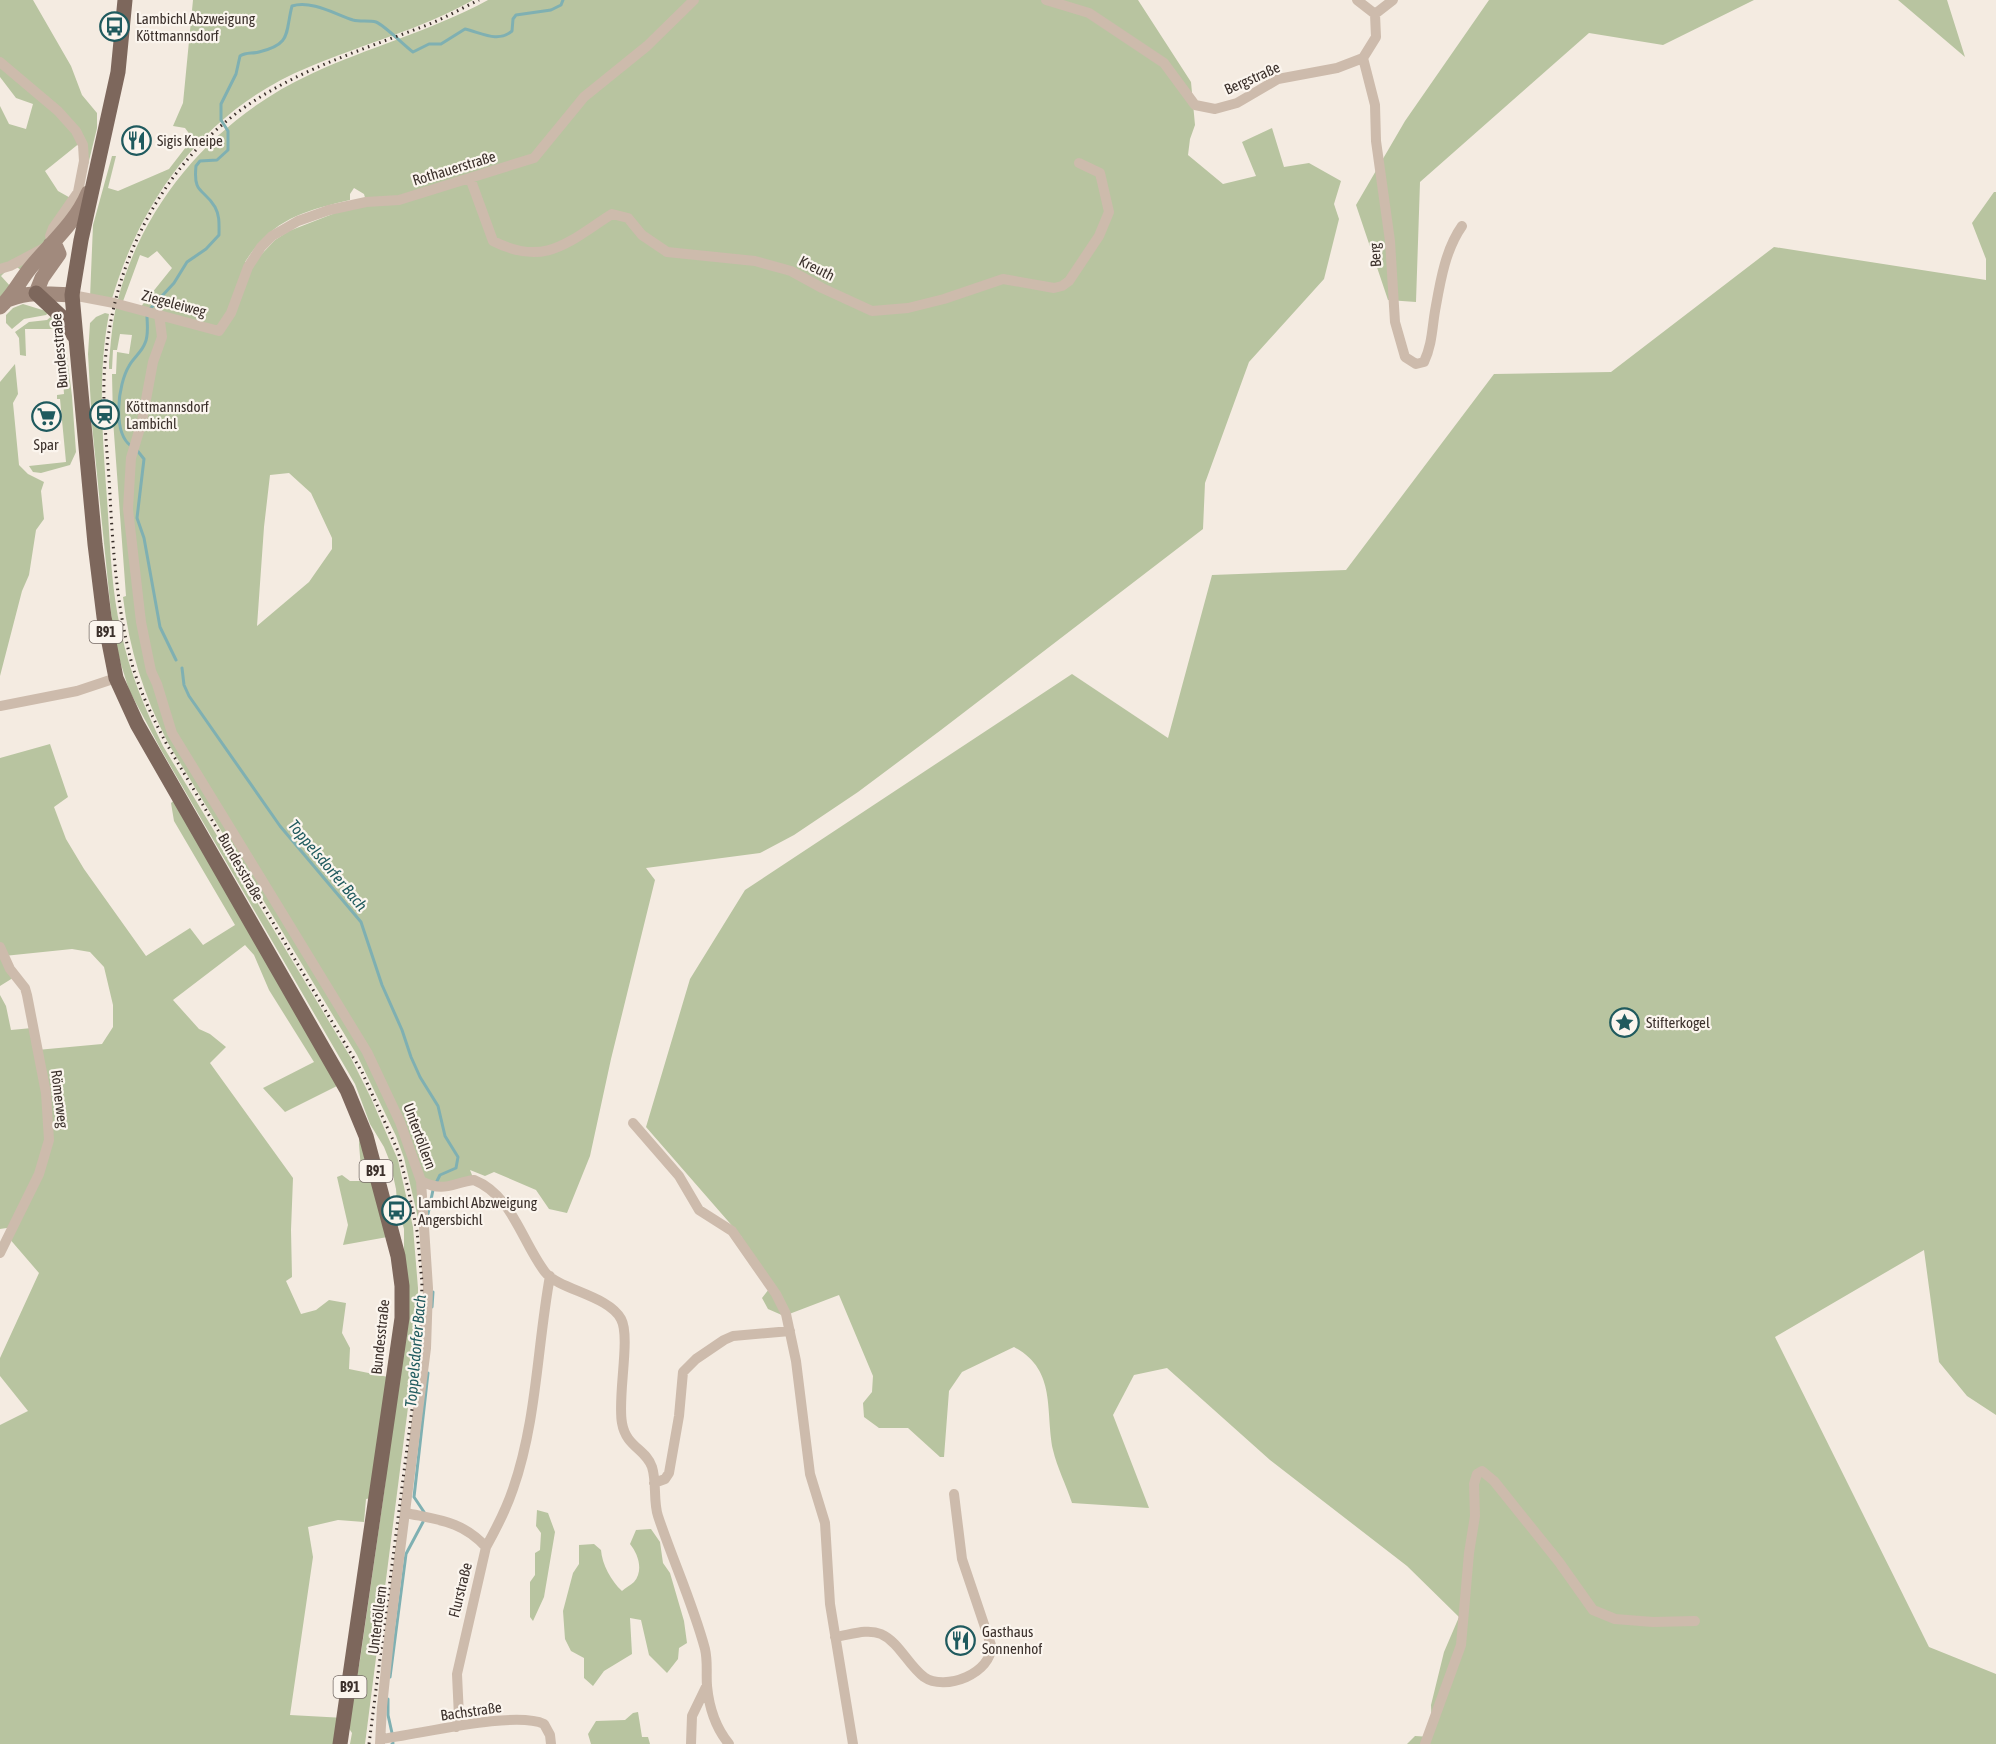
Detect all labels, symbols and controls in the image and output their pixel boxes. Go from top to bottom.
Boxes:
place label: Lambichl Abzweigung Köttmannsdorf [136,10,256,44]
bus stop icon: Lambichl Abzweigung Köttmannsdorf [99,11,131,43]
street label: Bergstraße [1222,58,1283,98]
restaurant icon: Sigis Kneipe [120,124,152,156]
place label: Sigis Kneipe [157,132,223,149]
street label: Rothauerstraße [410,147,498,189]
street label: Berg [1366,242,1384,268]
street label: Kreuth [796,252,838,284]
street label: Ziegeleiweg [140,286,209,320]
street label: Bundesstraße [47,313,71,389]
place label: Köttmannsdorf Lambichl [126,398,209,432]
station icon: Köttmannsdorf Lambichl [89,399,121,431]
supermarket icon: Spar [30,401,62,433]
place label: Spar [34,436,59,453]
road number: B91 [90,621,122,643]
water label: Toppelsdorfer Bach [284,816,371,915]
street label: Bundesstraße [215,830,267,904]
place icon: Stifterkogel [1609,1006,1641,1038]
place label: Stifterkogel [1646,1014,1710,1031]
street label: Römerweg [48,1069,72,1130]
street label: Untertöllern [400,1101,440,1171]
road number: B91 [360,1160,392,1182]
place label: Lambichl Abzweigung Angersbichl [418,1194,538,1228]
bus stop icon: Lambichl Abzweigung Angersbichl [381,1195,413,1227]
water label: Toppelsdorfer Bach [401,1294,430,1408]
street label: Bundesstraße [368,1298,392,1375]
street label: Flurstraße [445,1560,475,1619]
street label: Untertöllern [364,1585,390,1655]
place label: Gasthaus Sonnenhof [982,1623,1042,1657]
restaurant icon: Gasthaus Sonnenhof [945,1624,977,1656]
road number: B91 [334,1676,366,1698]
street label: Bachstraße [439,1698,503,1724]

